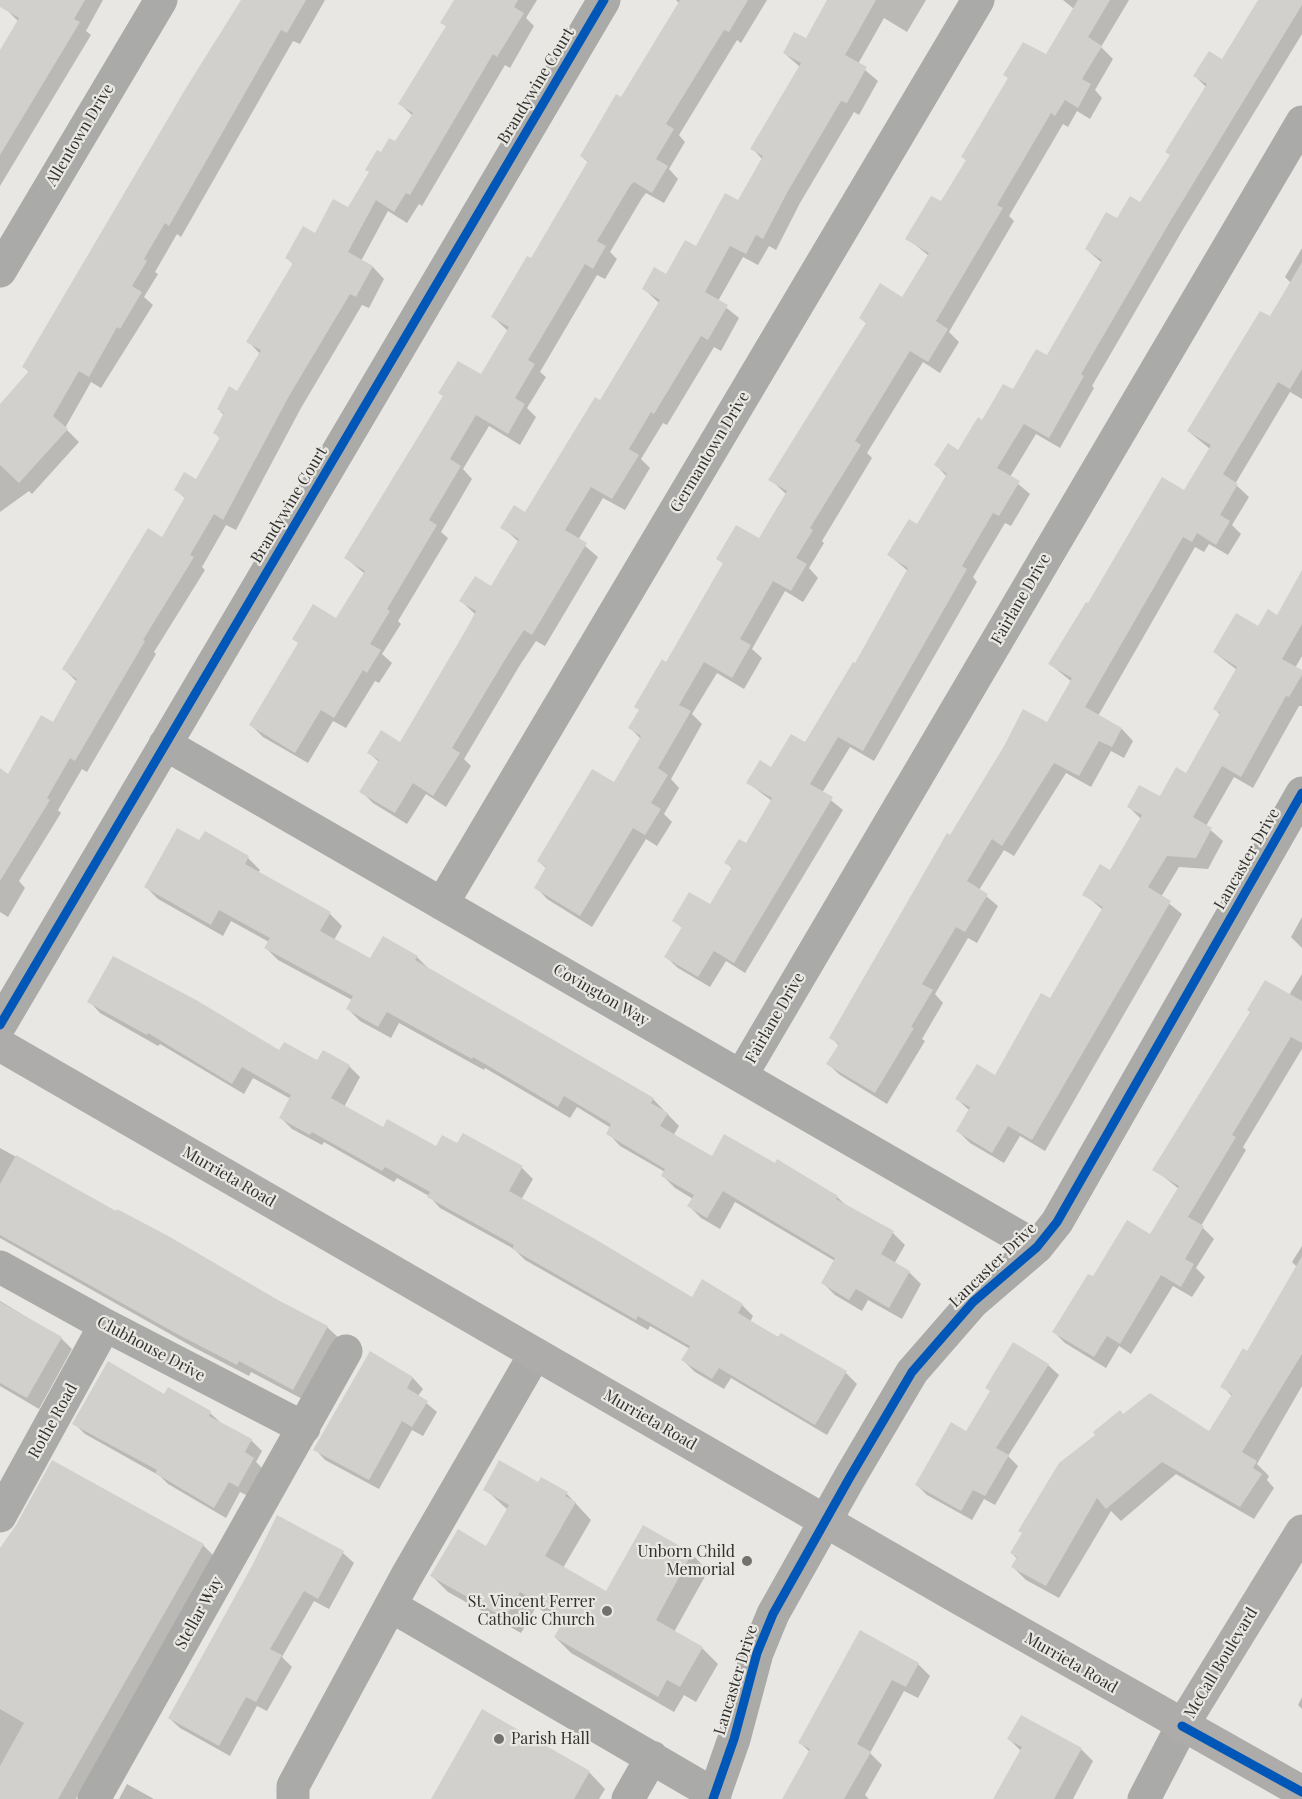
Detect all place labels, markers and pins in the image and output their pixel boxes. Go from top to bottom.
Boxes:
place label: Unborn Child Memorial [638,1542,735,1580]
marker: Unborn Child Memorial [740,1554,754,1568]
place label: St. Vincent Ferrer Catholic Church [468,1592,595,1630]
marker: St. Vincent Ferrer Catholic Church [600,1604,614,1618]
place label: Parish Hall [511,1729,590,1749]
marker: Parish Hall [492,1732,506,1746]

